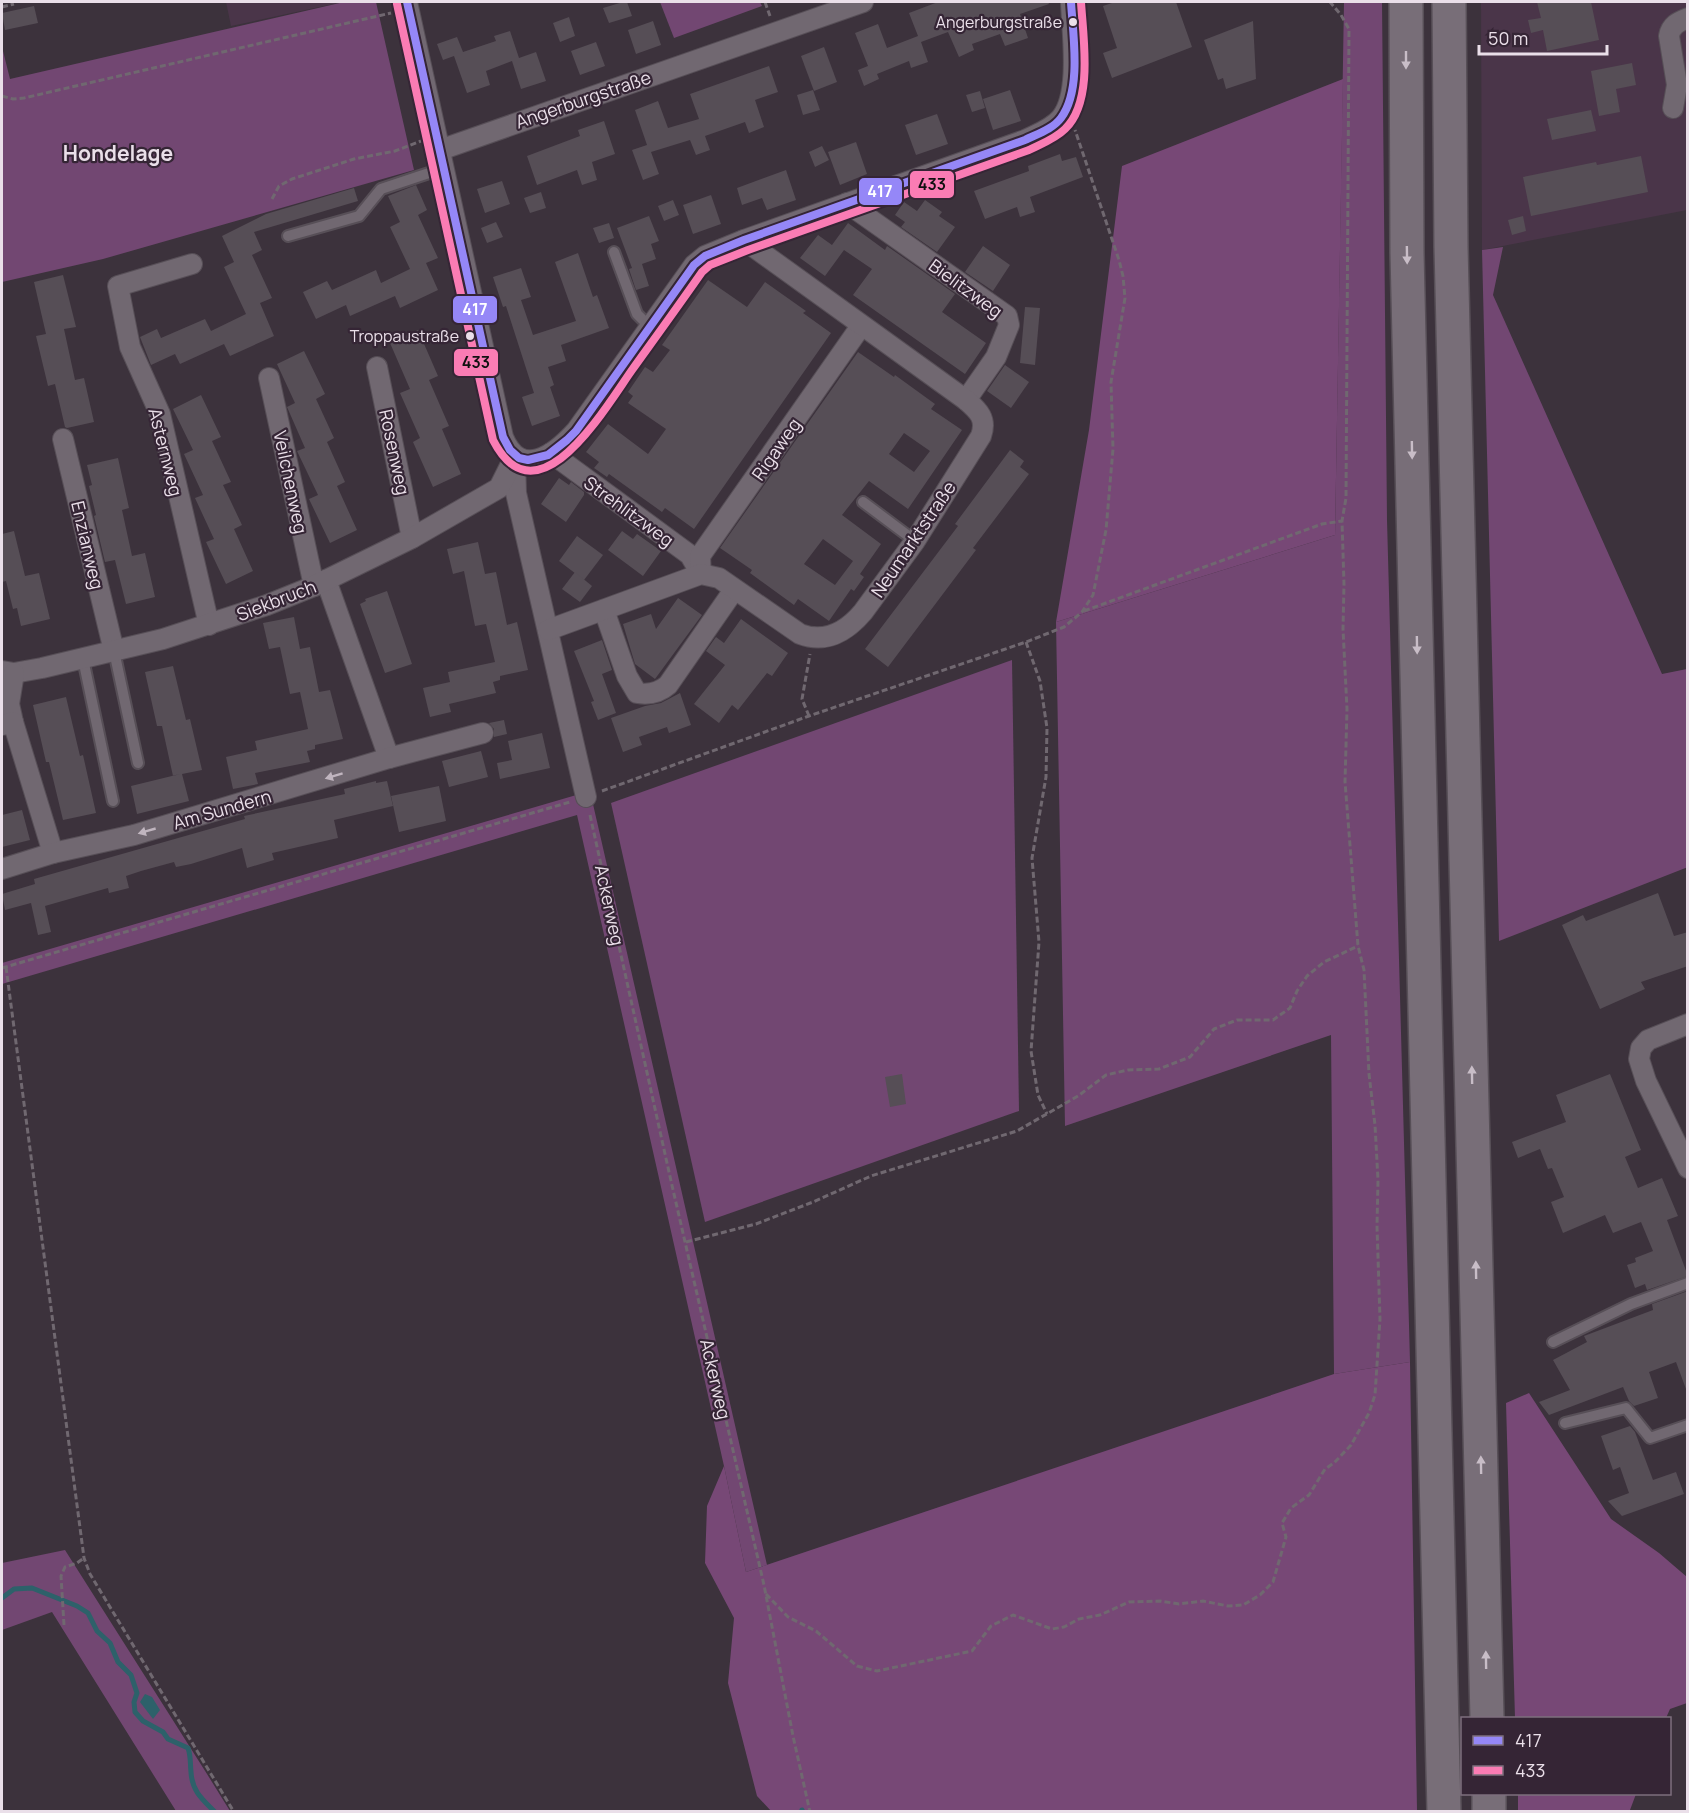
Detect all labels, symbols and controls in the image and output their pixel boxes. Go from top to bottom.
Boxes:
place label: Angerburgstraße [936,11,1062,33]
marker: Angerburgstraße [1067,16,1079,28]
scale bar [1479,18,1606,56]
text: 50 m [1488,26,1528,50]
one-way arrow [1401,50,1411,69]
street label: Angerburgstraße [512,65,654,133]
district label: Hondelage [63,139,173,167]
line badge: 433 [909,170,955,199]
text: 433 [918,173,946,195]
line badge: 417 [858,177,903,206]
text: 417 [867,180,893,202]
one-way arrow [1402,245,1412,264]
street label: Bielitzweg [924,253,1008,323]
line badge: 417 [452,295,498,324]
text: 417 [462,298,488,320]
place label: Troppaustraße [350,325,459,347]
marker: Troppaustraße [464,330,476,342]
line badge: 433 [453,348,499,377]
text: 433 [462,351,490,373]
street label: Asternweg [143,405,189,499]
street label: Rosenweg [374,407,416,497]
street label: Rigaweg [746,413,806,485]
street label: Veilchenweg [268,428,314,536]
one-way arrow [1407,440,1417,459]
street label: Strehlitzweg [579,470,679,552]
street label: Neumarktstraße [865,476,961,602]
street label: Enzianweg [66,498,110,592]
street label: Siekbruch [233,574,319,626]
one-way arrow [1412,635,1421,654]
one-way arrow [325,772,343,781]
street label: Am Sundern [170,784,274,834]
one-way arrow [137,827,155,836]
street label: Ackerweg [590,863,630,947]
one-way arrow [1467,1066,1476,1085]
one-way arrow [1472,1261,1481,1280]
street label: Ackerweg [695,1336,737,1422]
one-way arrow [1476,1456,1486,1475]
one-way arrow [1481,1651,1490,1670]
legend [1461,1717,1671,1795]
text: 417 [1515,1728,1542,1752]
text: 433 [1515,1758,1546,1782]

